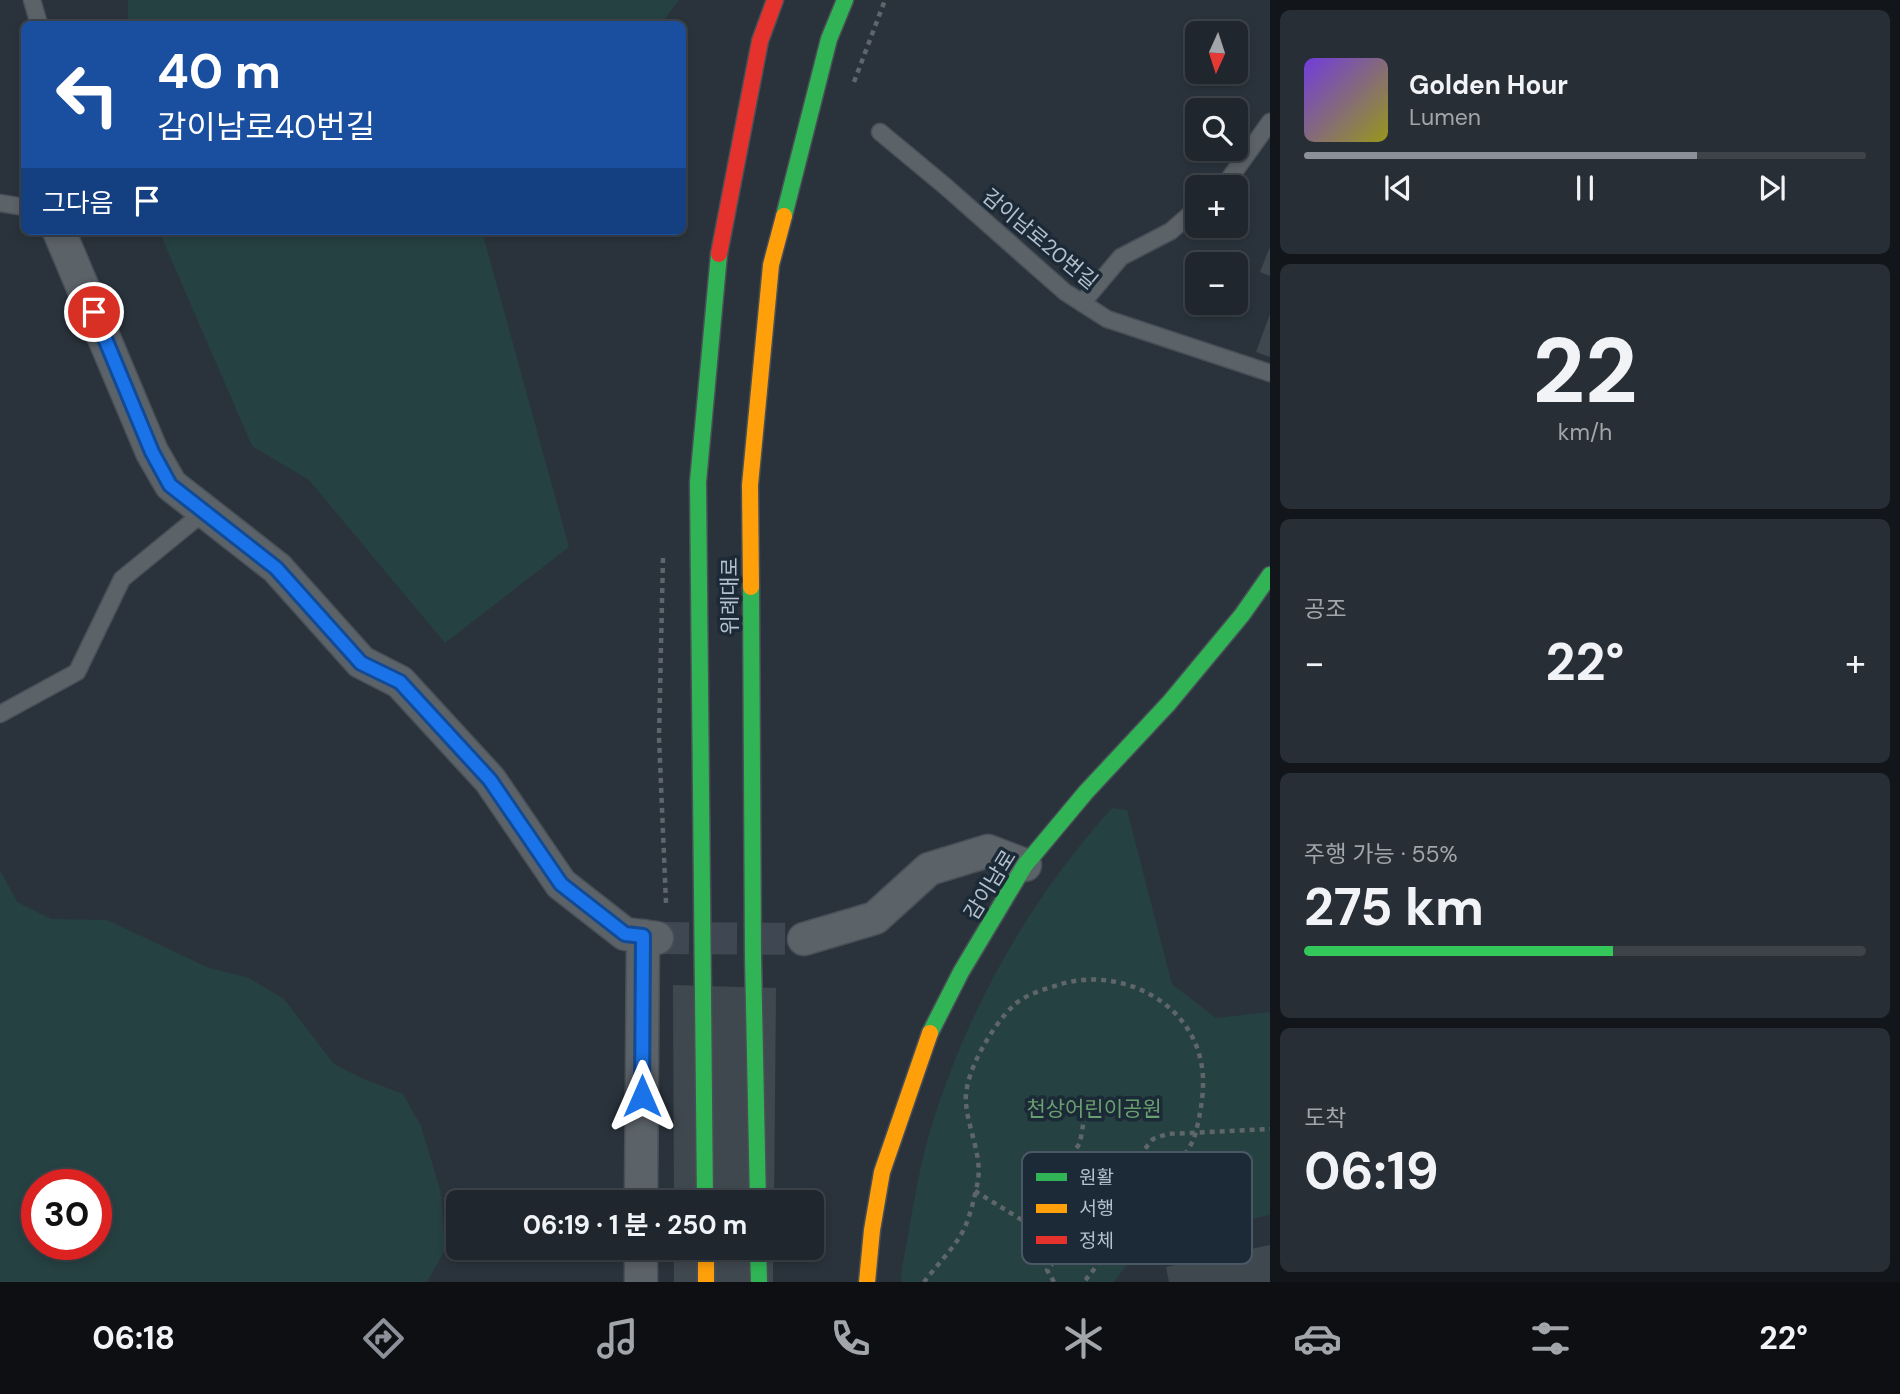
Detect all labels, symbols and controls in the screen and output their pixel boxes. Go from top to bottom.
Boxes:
north arrow [1185,21,1248,84]
map controls [1185,21,1248,315]
text: 40 m [157,39,281,103]
icon: left [42,49,133,140]
text: Golden Hour [1409,68,1568,102]
button: search [1185,98,1248,161]
text: Lumen [1409,102,1481,132]
text: 감이남로40번길 [157,106,375,148]
icon: previous [1379,169,1417,207]
icon: pause [1566,169,1604,207]
icon: next [1753,169,1791,207]
button: + [1185,175,1248,238]
icon: arrive [128,182,166,220]
street label: 감이남로20번길 [977,183,1103,295]
text: 그다음 [42,186,114,220]
button: − [1185,252,1248,315]
pin [64,282,124,342]
icon: arrive [75,293,113,331]
text: 22 [1532,312,1638,430]
text: km/h [1558,417,1612,447]
street label: 위례대로 [716,557,744,635]
text: 공조 [1304,594,1346,624]
text: 22° [1546,628,1624,696]
text: − [1304,638,1325,688]
text: + [1845,638,1866,688]
text: 주행 가능 · 55% [1304,839,1458,869]
street label: 감이남로 [958,845,1022,925]
text: 275 km [1304,873,1484,941]
position arrow [605,1059,679,1133]
park label: 천상어린이공원 [1026,1095,1162,1123]
text: 도착 [1304,1103,1346,1133]
text: 06:19 [1304,1137,1439,1205]
legend [1022,1152,1252,1264]
text: 원활 [1079,1165,1114,1190]
speed limit sign: 30 [21,1169,112,1260]
text: 서행 [1079,1196,1114,1221]
text: 06:19 · 1 분 · 250 m [523,1208,747,1242]
text: 정체 [1079,1228,1114,1253]
icon: directions [359,1314,408,1363]
icon: music [593,1314,642,1363]
icon: phone [826,1314,875,1363]
icon: climate [1059,1314,1108,1363]
icon: car [1293,1314,1342,1363]
icon: filters [1526,1314,1575,1363]
text: 06:18 [92,1317,175,1359]
text: 22° [1759,1317,1808,1359]

